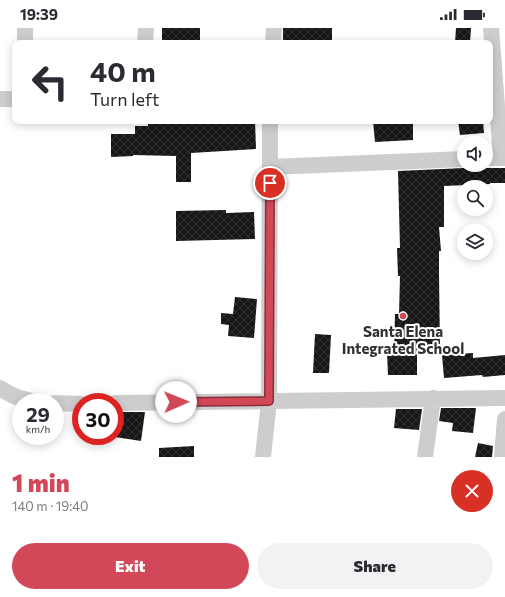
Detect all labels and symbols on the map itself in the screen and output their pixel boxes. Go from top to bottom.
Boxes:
pin [253,166,287,200]
marker: Santa Elena Integrated School [398,311,408,321]
place label: Santa Elena Integrated School [342,322,464,357]
position arrow [155,381,197,423]
speed limit sign: 30 [72,393,124,445]

